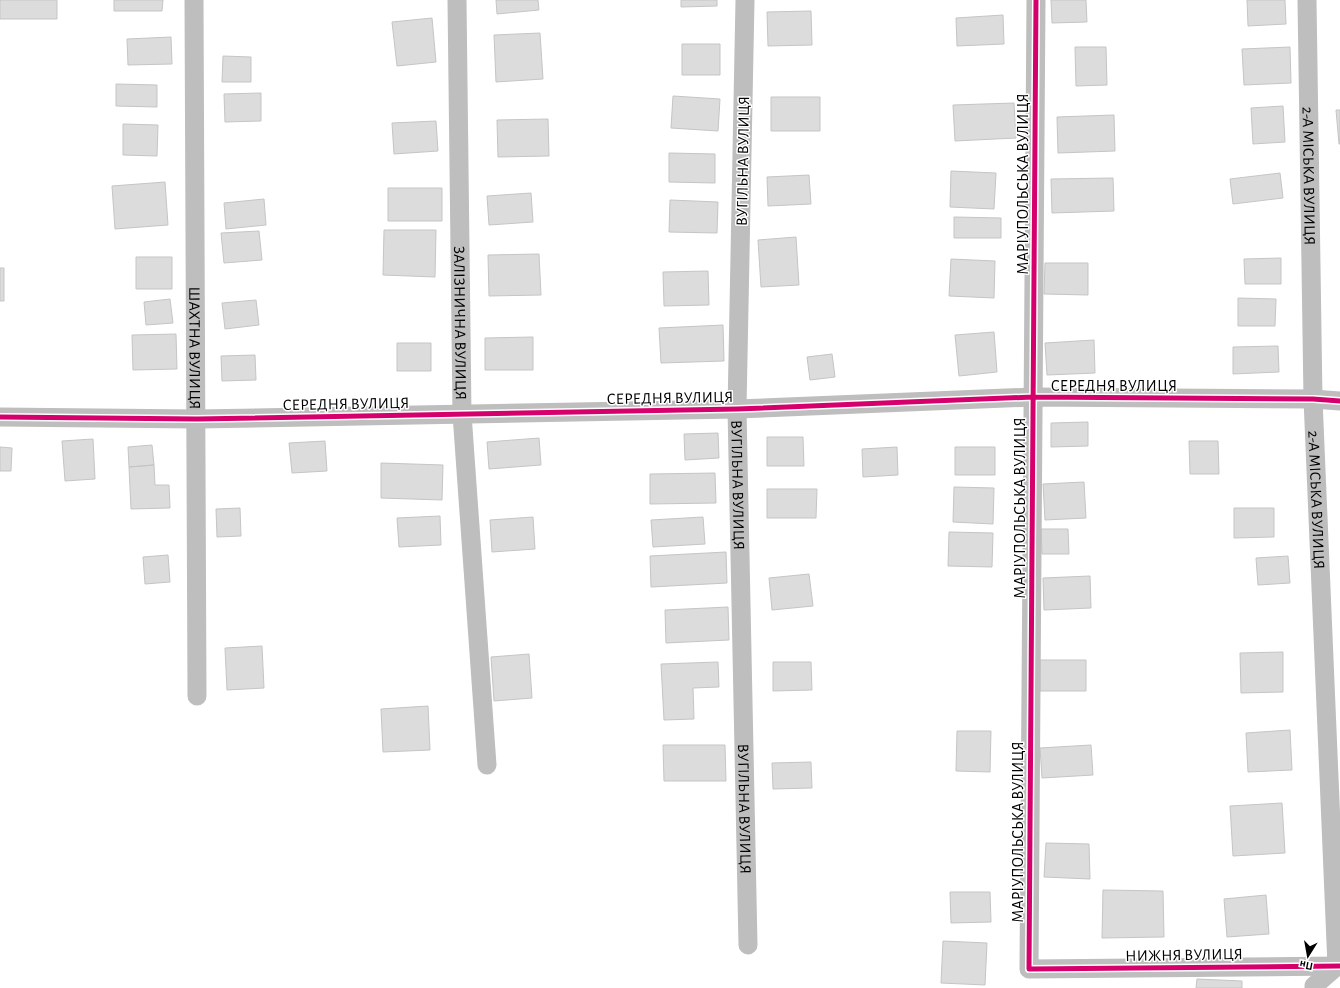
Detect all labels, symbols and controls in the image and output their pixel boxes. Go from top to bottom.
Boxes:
street label: МАРІУПОЛЬСЬКА ВУЛИЦЯ [1015,93,1031,275]
street label: ВУГІЛЬНА ВУЛИЦЯ [734,96,752,226]
street label: 2-А МІСЬКА ВУЛИЦЯ [1300,107,1318,245]
street label: ЗАЛІЗНИЧНА ВУЛИЦЯ [451,246,469,400]
street label: ШАХТНА ВУЛИЦЯ [186,286,203,410]
street label: СЕРЕДНЯ ВУЛИЦЯ [1051,378,1177,394]
street label: СЕРЕДНЯ ВУЛИЦЯ [607,389,733,407]
street label: СЕРЕДНЯ ВУЛИЦЯ [283,395,409,413]
street label: МАРІУПОЛЬСЬКА ВУЛИЦЯ [1012,417,1028,599]
street label: ВУГІЛЬНА ВУЛИЦЯ [728,420,747,550]
street label: 2-А МІСЬКА ВУЛИЦЯ [1305,430,1327,570]
street label: МАРІУПОЛЬСЬКА ВУЛИЦЯ [1010,741,1026,923]
street label: ВУГІЛЬНА ВУЛИЦЯ [735,744,754,874]
north arrow [1288,936,1328,976]
street label: НИЖНЯ ВУЛИЦЯ [1125,946,1243,964]
text: Пн [1299,959,1314,972]

